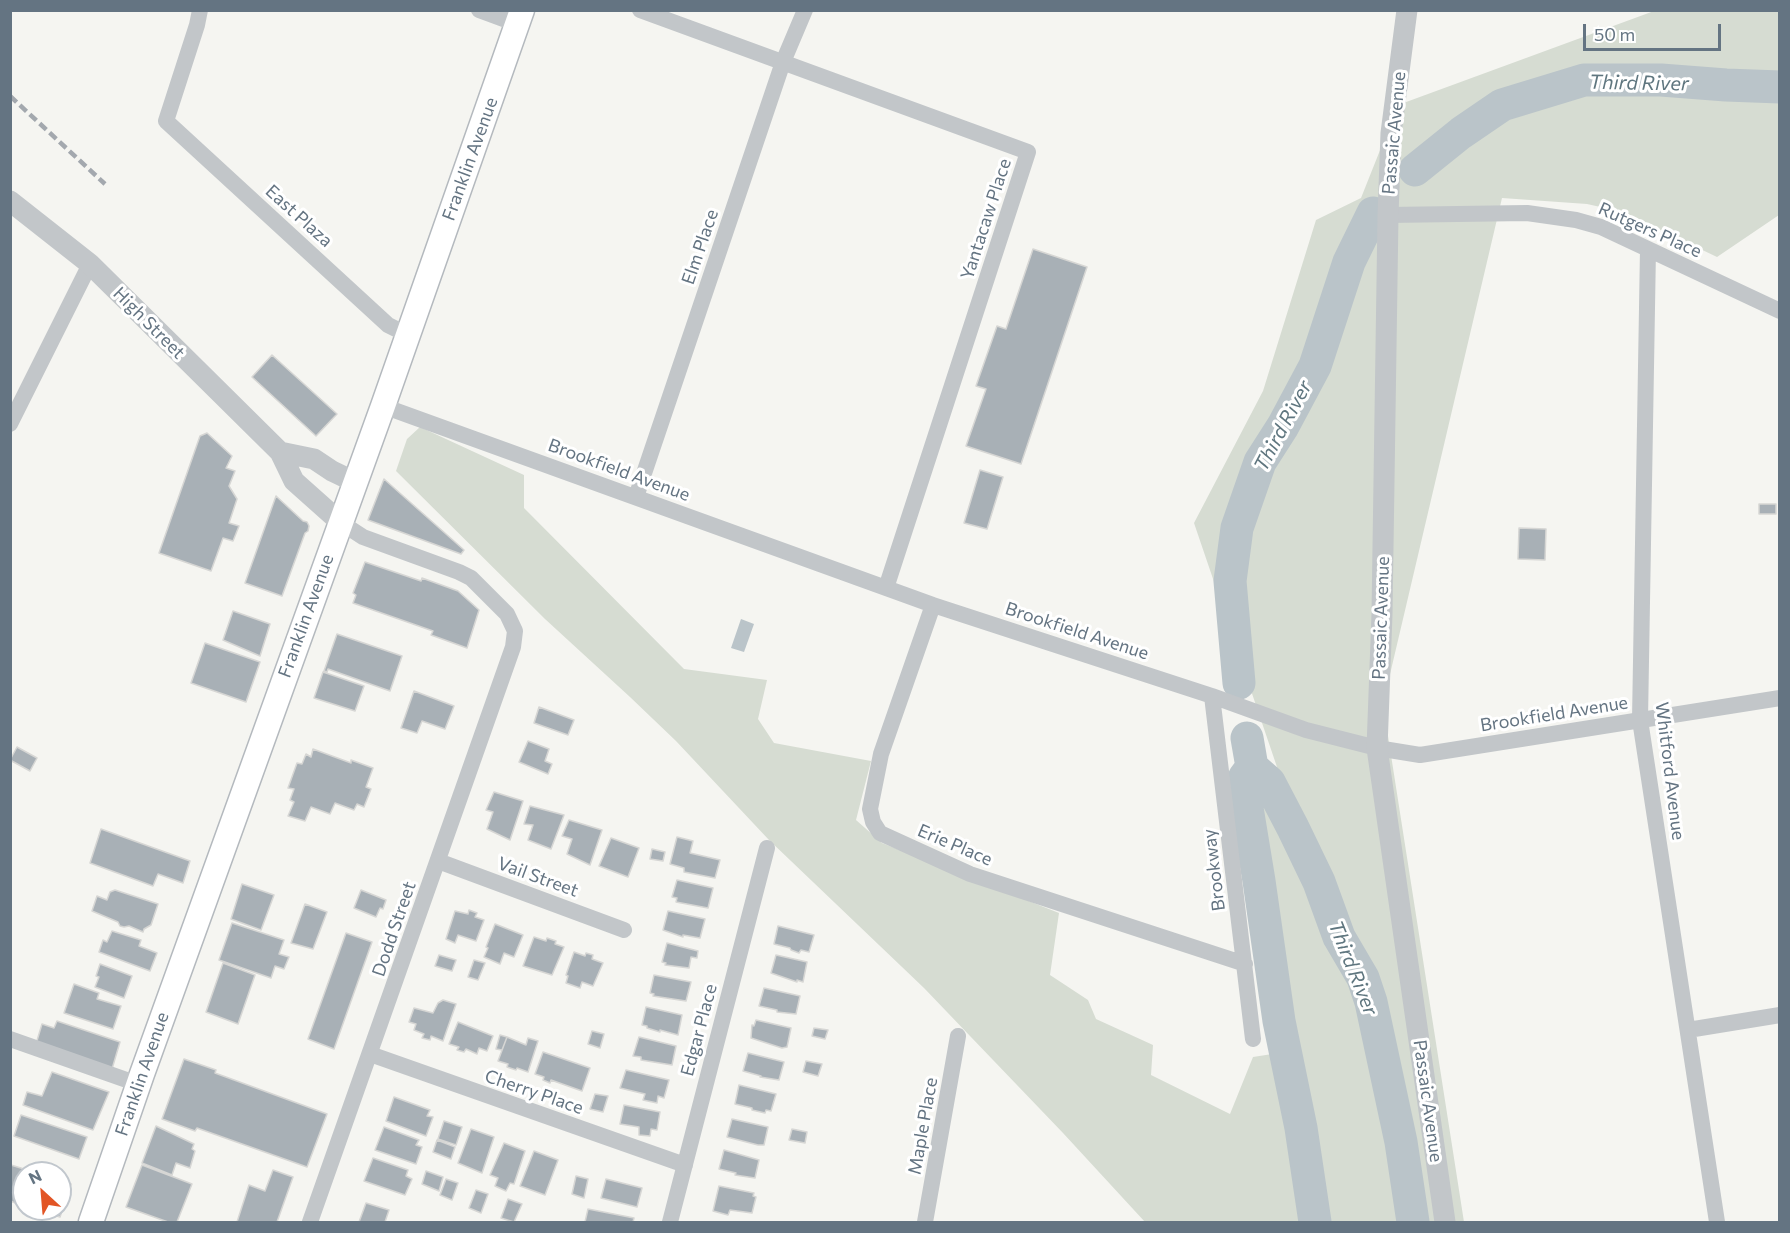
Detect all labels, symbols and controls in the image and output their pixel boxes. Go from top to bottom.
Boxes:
scale bar [1586,12,1724,50]
text: 50 m [1594,23,1635,45]
water label: Third River [1589,70,1689,96]
street label: Passaic Avenue [1378,71,1410,195]
street label: Franklin Avenue [438,94,502,224]
street label: Yantacaw Place [956,156,1016,282]
street label: East Plaza [261,180,337,252]
street label: Rutgers Place [1595,198,1705,262]
street label: Elm Place [677,207,723,287]
street label: High Street [109,283,189,363]
water label: Third River [1249,376,1317,476]
street label: Brookfield Avenue [545,434,693,506]
street label: Franklin Avenue [274,551,338,681]
street label: Passaic Avenue [1368,556,1394,680]
street label: Brookfield Avenue [1003,598,1151,664]
street label: Brookfield Avenue [1479,692,1629,736]
street label: Whitford Avenue [1651,701,1689,841]
street label: Erie Place [914,820,996,870]
street label: Brookway [1198,828,1230,912]
street label: Vail Street [495,852,581,902]
street label: Dodd Street [368,879,420,979]
water label: Third River [1323,917,1383,1019]
street label: Edgar Place [676,982,722,1078]
street label: Franklin Avenue [111,1009,173,1139]
street label: Passaic Avenue [1409,1038,1447,1164]
street label: Cherry Place [482,1065,586,1119]
street label: Maple Place [904,1076,942,1176]
north arrow [12,1161,72,1221]
text: N [25,1165,44,1187]

